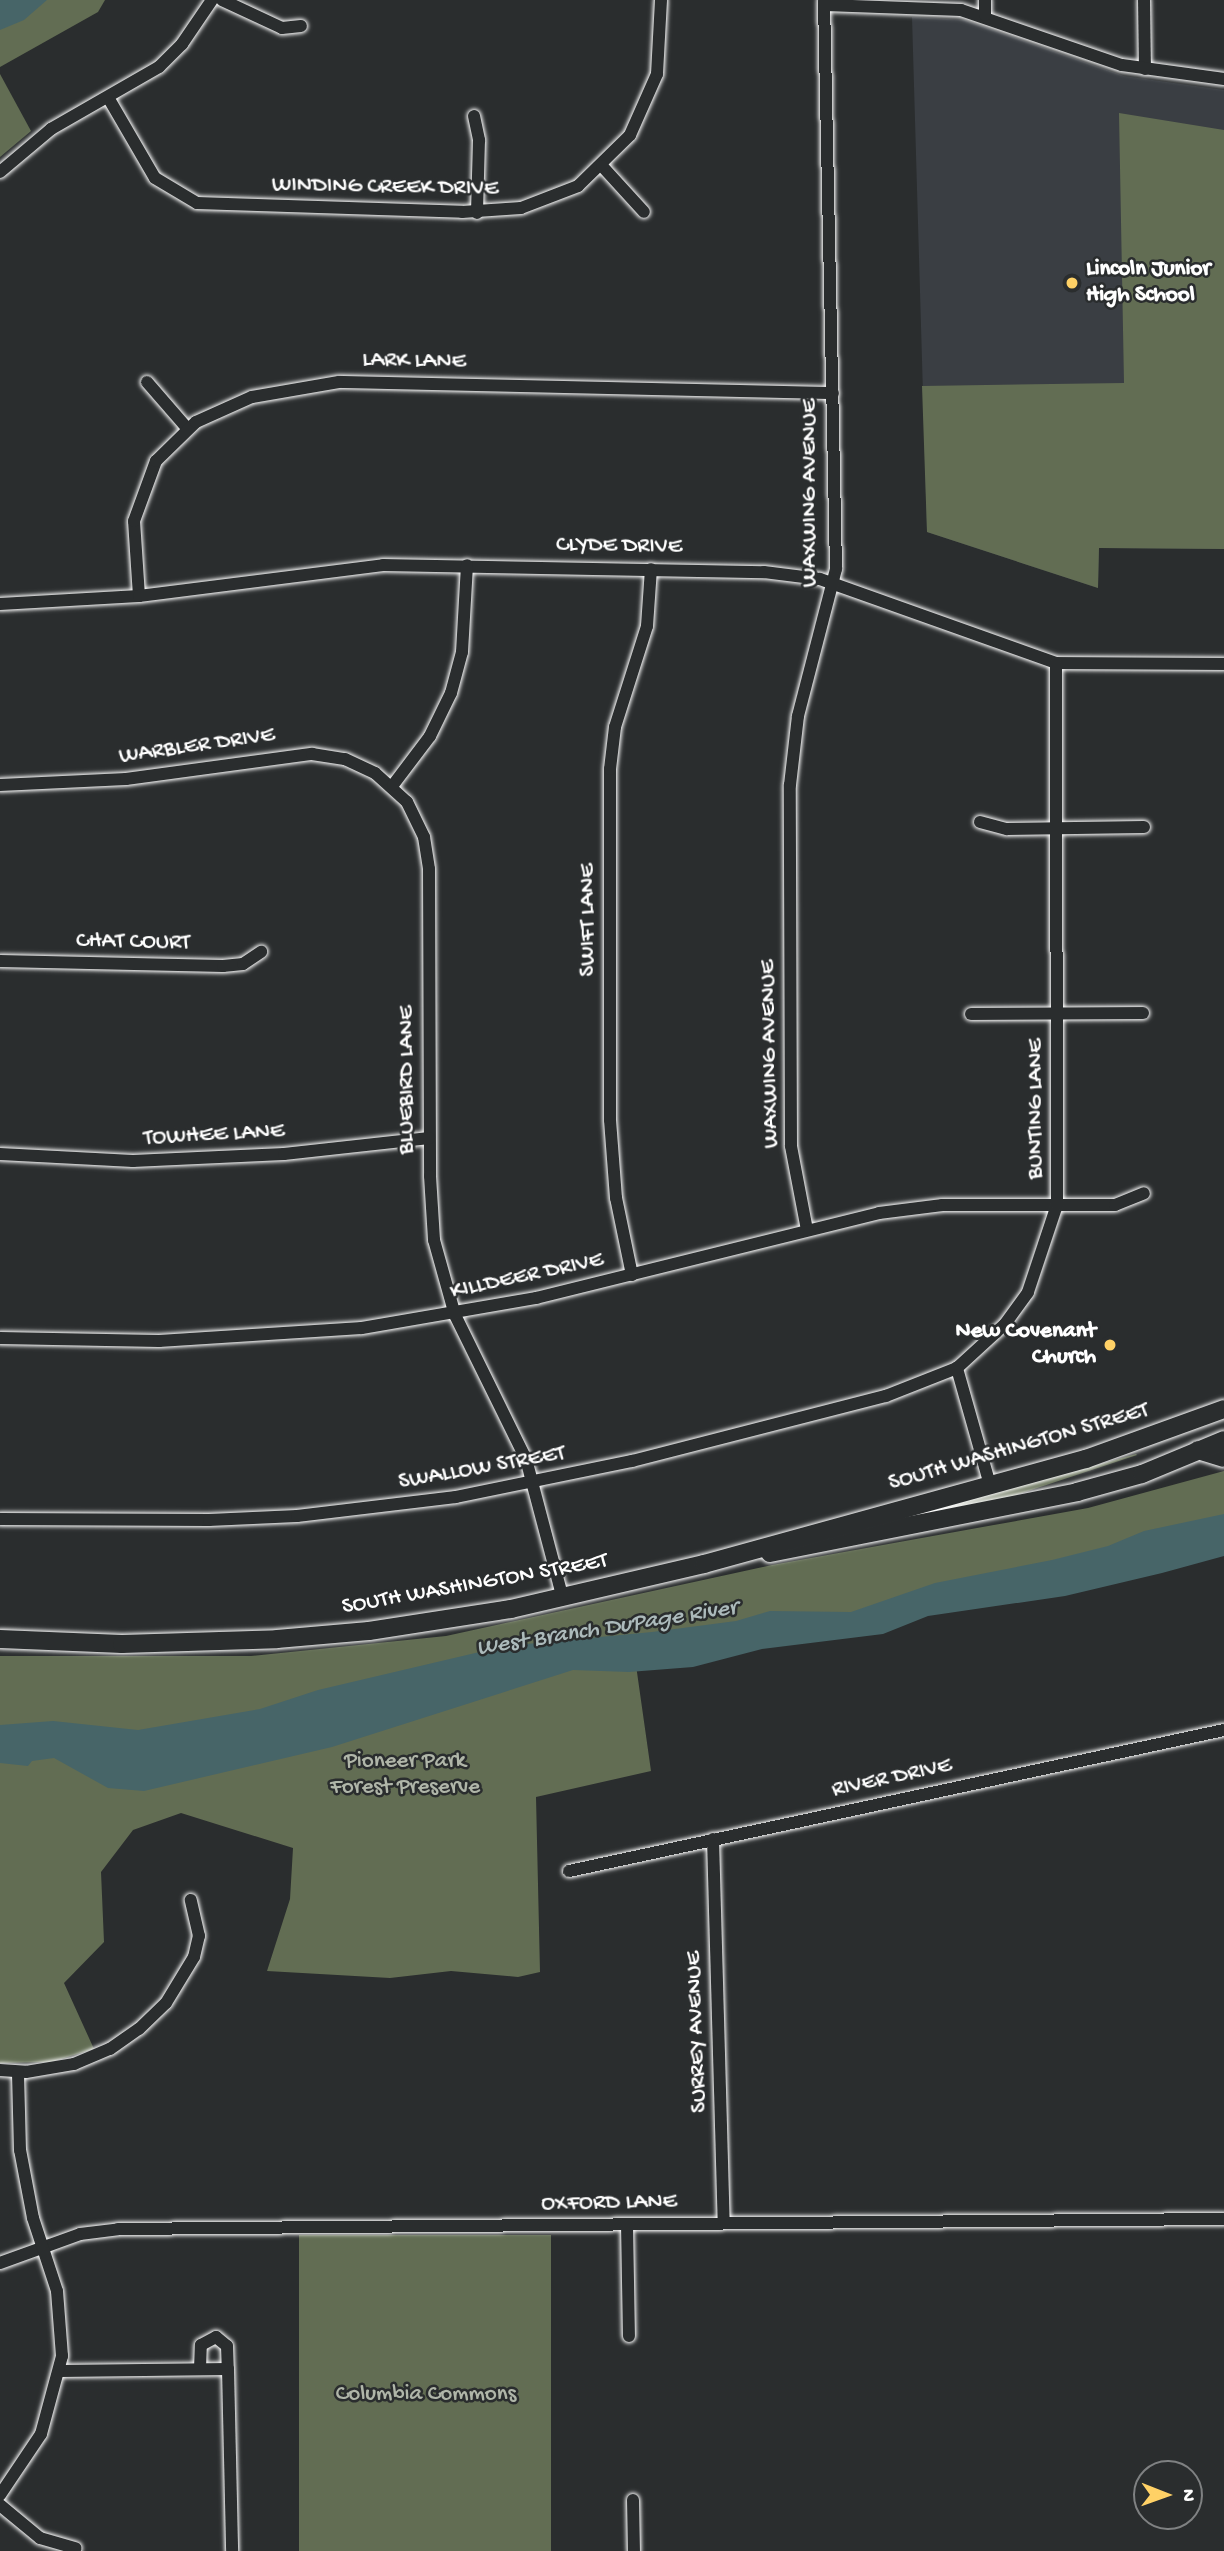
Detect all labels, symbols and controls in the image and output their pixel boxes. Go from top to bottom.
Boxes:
street label: WINDING CREEK DRIVE [271,172,499,204]
place label: Lincoln Junior High School [1086,256,1211,310]
marker: Lincoln Junior High School [1064,275,1080,291]
street label: LARK LANE [362,347,466,377]
street label: WAXWING AVENUE [797,399,825,587]
street label: CLYDE DRIVE [556,532,682,562]
street label: WARBLER DRIVE [117,722,277,772]
street label: SWIFT LANE [575,863,603,977]
street label: CHAT COURT [76,928,190,958]
street label: WAXWING AVENUE [756,959,786,1149]
street label: BLUEBIRD LANE [394,1006,422,1154]
street label: BUNTING LANE [1023,1039,1051,1179]
street label: TOWHEE LANE [143,1119,285,1153]
street label: KILLDEER DRIVE [448,1247,606,1307]
place label: New Covenant Church [955,1318,1096,1372]
marker: New Covenant Church [1102,1337,1118,1353]
street label: SOUTH WASHINGTON STREET [886,1398,1152,1498]
street label: SWALLOW STREET [397,1441,567,1497]
street label: SOUTH WASHINGTON STREET [340,1548,610,1622]
water label: West Branch DuPage River [474,1594,740,1664]
park label: Pioneer Park Forest Preserve [330,1748,480,1802]
street label: RIVER DRIVE [830,1753,954,1805]
street label: SURREY AVENUE [681,1951,715,2113]
street label: OXFORD LANE [541,2189,677,2219]
park label: Columbia Commons [336,2381,516,2409]
north arrow [1133,2460,1203,2530]
text: N [1176,2489,1199,2502]

